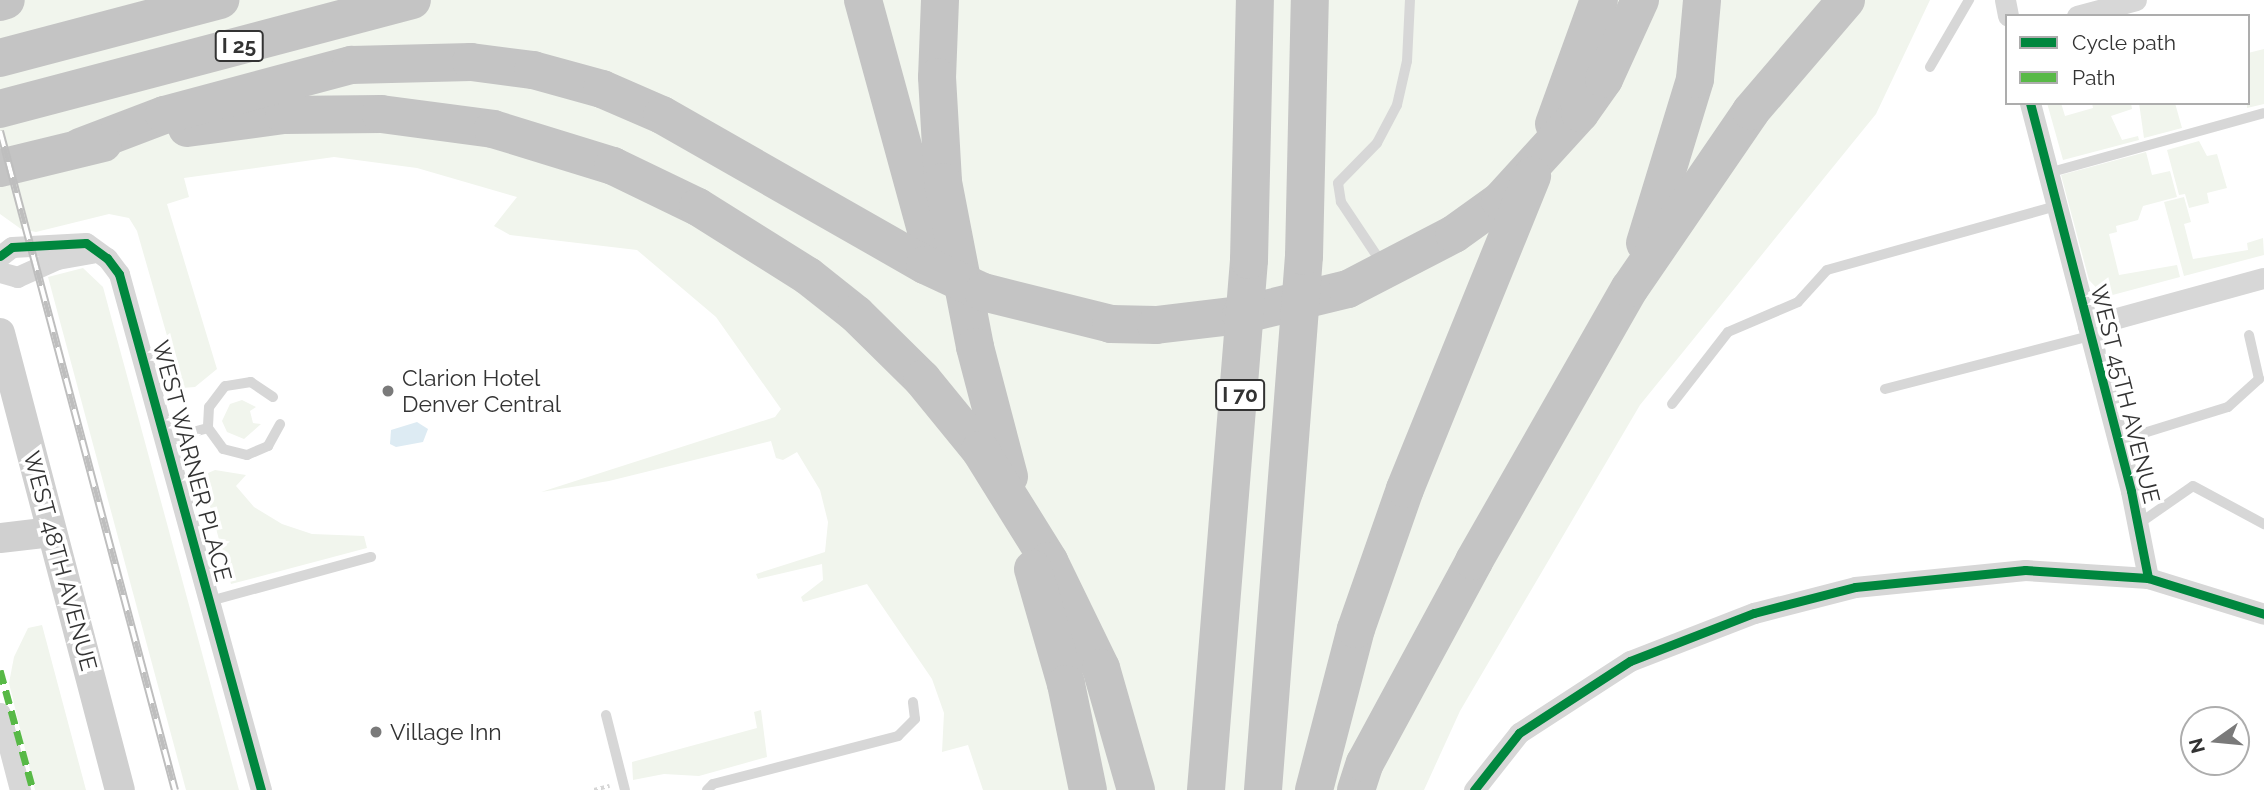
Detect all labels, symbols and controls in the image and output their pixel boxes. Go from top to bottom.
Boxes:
legend [2005,14,2250,105]
road number: I 25 [215,28,264,64]
text: Cycle path [2072,30,2176,55]
text: Path [2072,65,2116,90]
street label: WEST 45TH AVENUE [2084,281,2166,507]
street label: WEST WARNER PLACE [146,337,238,585]
place label: Clarion Hotel Denver Central [402,364,561,418]
road number: I 70 [1214,378,1266,412]
marker: Clarion Hotel Denver Central [380,383,396,399]
street label: WEST 48TH AVENUE [17,447,103,675]
north arrow [2180,706,2250,776]
place label: Village Inn [390,718,502,746]
marker: Village Inn [368,724,384,740]
text: N [2184,736,2209,756]

